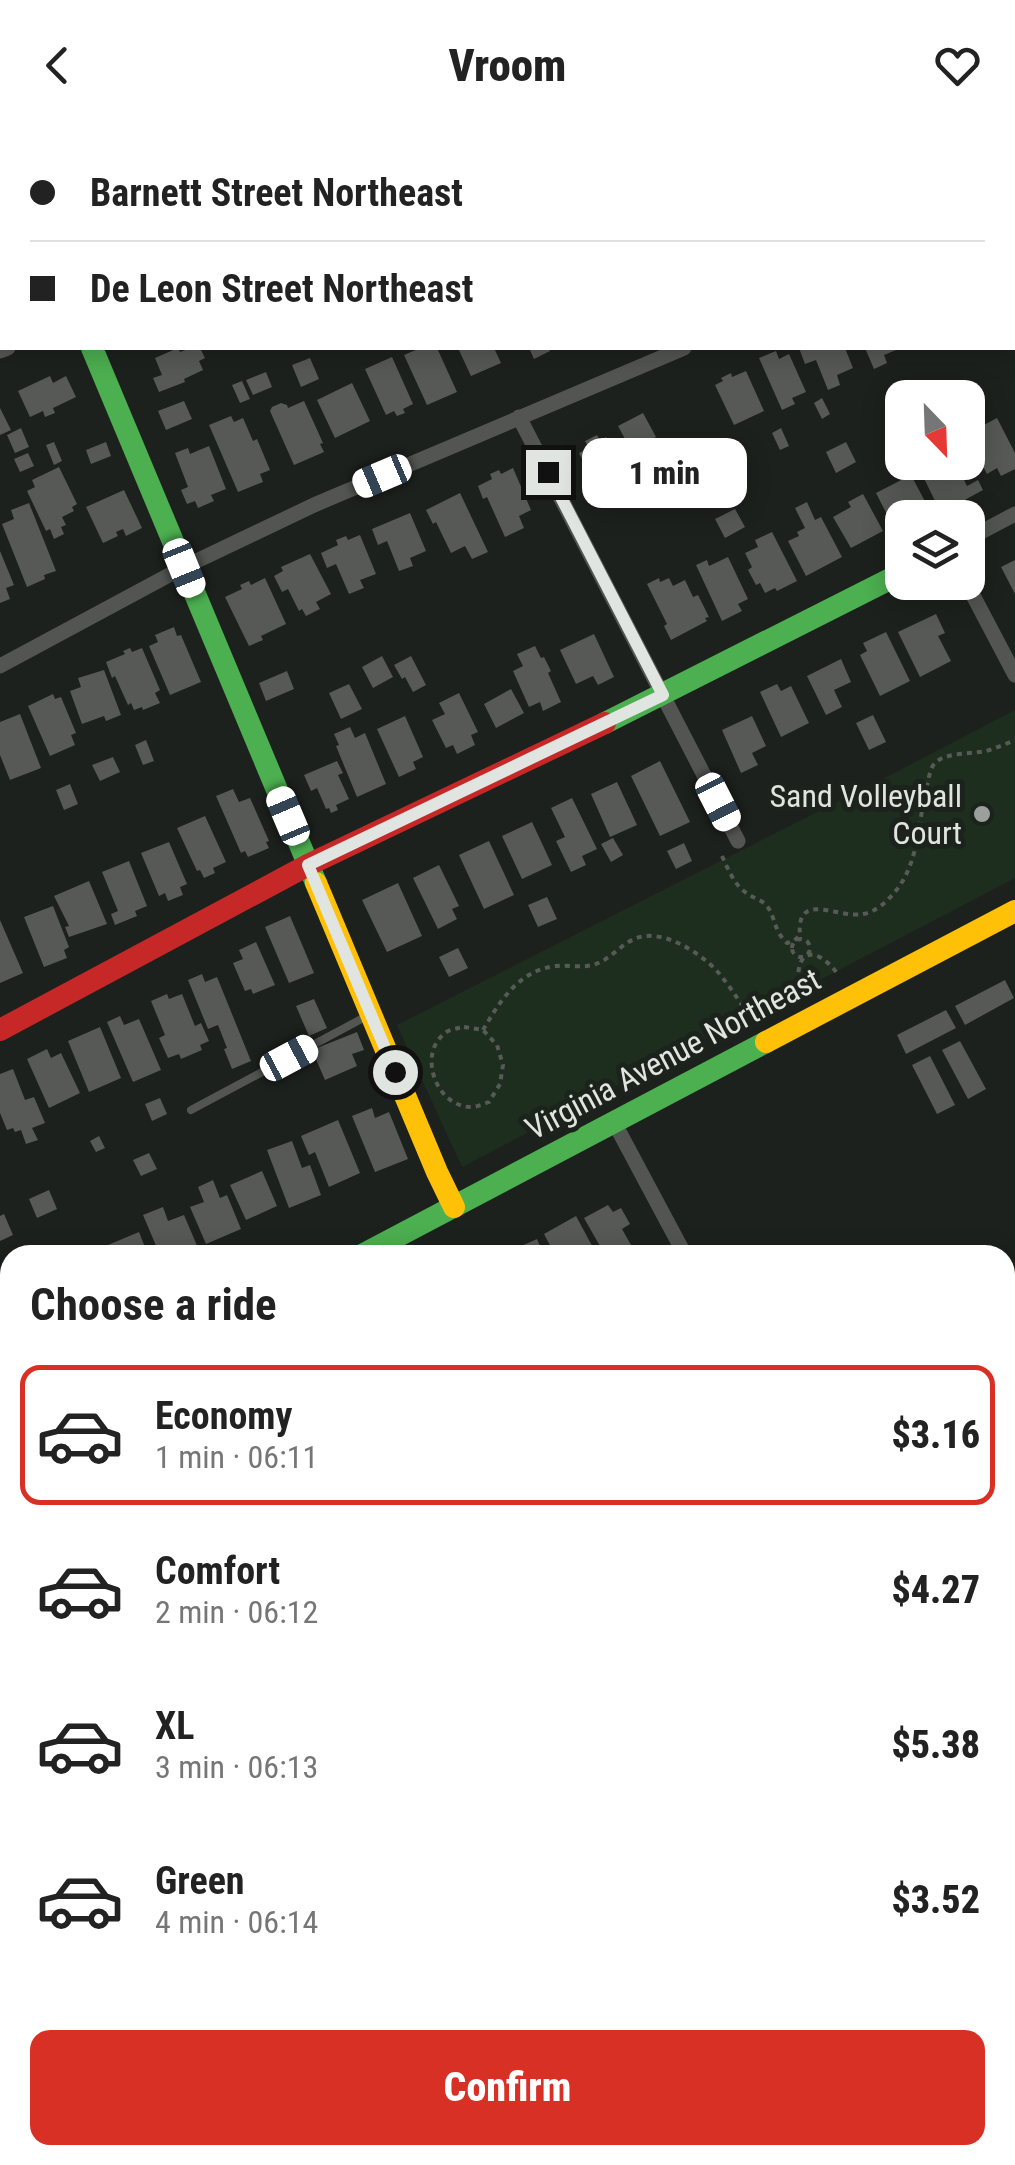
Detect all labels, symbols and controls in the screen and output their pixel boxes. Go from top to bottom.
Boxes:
icon: back [30,38,85,93]
icon: heart [930,38,985,93]
text: Vroom [449,39,566,92]
text: Barnett Street Northeast [90,171,463,215]
text: De Leon Street Northeast [90,267,473,311]
north arrow [885,380,985,480]
map controls [885,380,985,600]
callout: 1 min [583,437,748,507]
car [349,450,415,502]
route end [526,450,571,495]
text: 1 min [629,454,700,492]
button: layers [885,500,985,600]
car [159,535,209,601]
car [691,768,745,836]
place label: Sand Volleyball Court [769,777,962,852]
car [262,783,314,849]
marker: Sand Volleyball Court [971,803,993,825]
street label: Virginia Avenue Northeast [519,960,827,1148]
car [255,1031,323,1085]
route start [373,1050,418,1095]
text: Choose a ride [30,1278,277,1331]
icon: car [35,1390,125,1480]
text: Economy [155,1394,292,1438]
text: $3.16 [891,1413,980,1457]
text: 1 min · 06:11 [155,1438,318,1476]
icon: car [35,1545,125,1635]
text: Comfort [155,1549,280,1593]
text: $4.27 [891,1568,980,1612]
text: 2 min · 06:12 [155,1593,318,1631]
icon: car [35,1700,125,1790]
text: XL [155,1704,194,1748]
text: $5.38 [891,1723,980,1767]
text: 3 min · 06:13 [155,1748,318,1786]
icon: car [35,1855,125,1945]
text: Green [155,1859,245,1903]
text: $3.52 [891,1878,980,1922]
text: 4 min · 06:14 [155,1903,318,1941]
button: Confirm [30,2030,985,2145]

